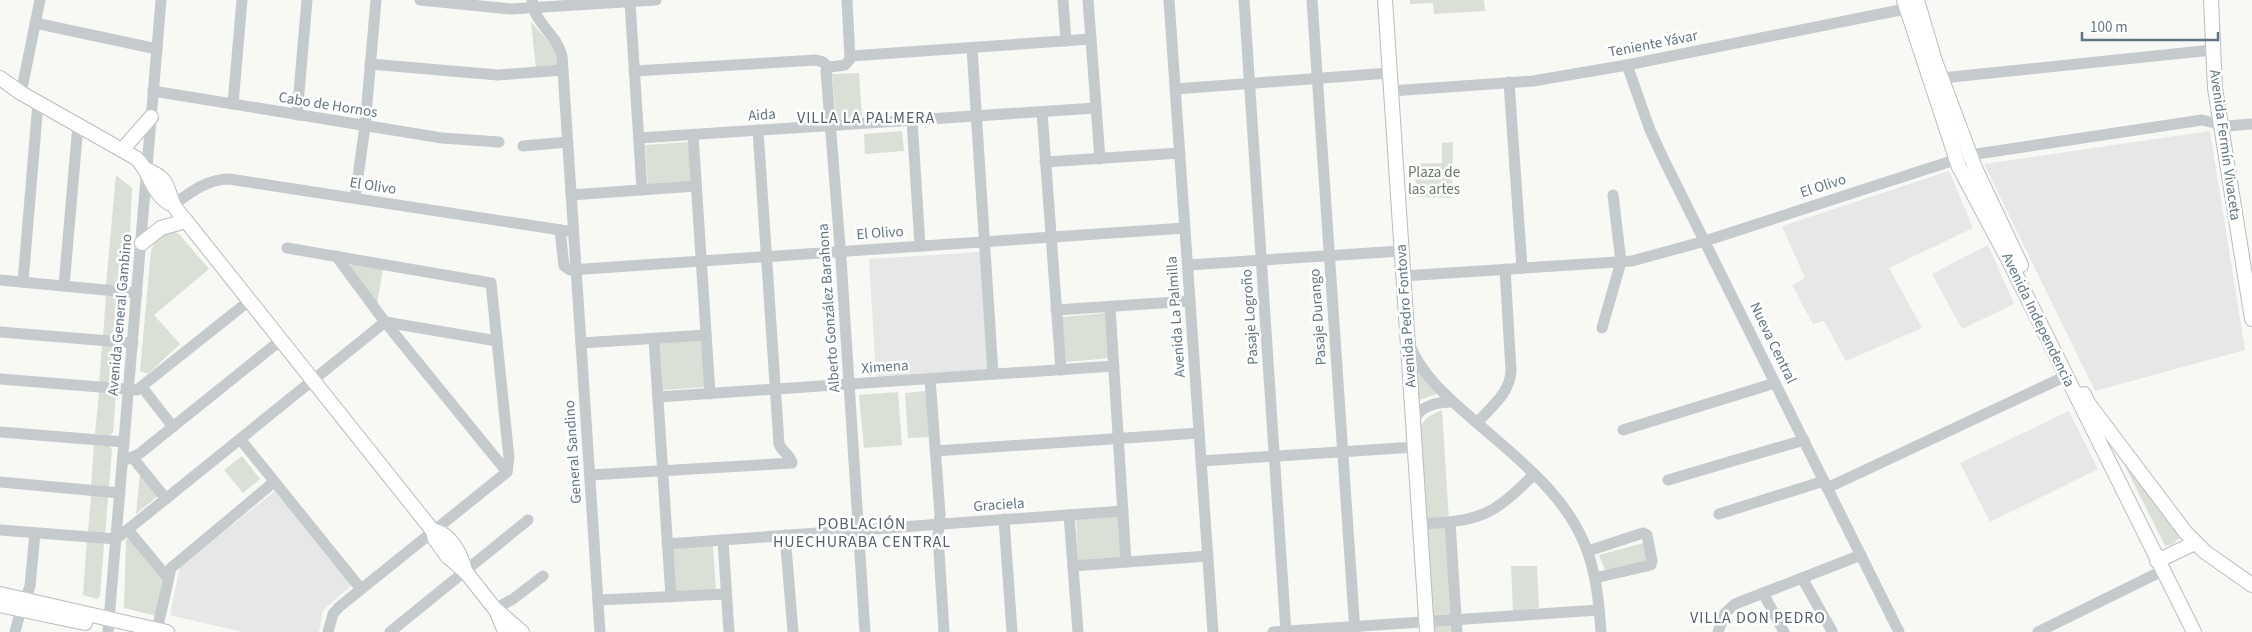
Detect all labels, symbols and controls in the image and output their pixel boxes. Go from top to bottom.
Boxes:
scale bar [2082,10,2218,42]
text: 100 m [2090,17,2128,38]
street label: Teniente Yávar [1607,25,1700,63]
street label: Avenida Fermín Vivaceta [2204,68,2246,222]
street label: Cabo de Hornos [277,87,379,123]
street label: Aida [747,104,777,126]
district label: VILLA LA PALMERA [797,107,935,129]
park label: Plaza de las artes [1408,162,1460,200]
street label: El Olivo [1797,169,1849,203]
street label: El Olivo [348,172,398,200]
street label: El Olivo [856,221,904,245]
street label: Alberto González Barahona [813,223,845,393]
street label: Avenida General Gambino [102,233,138,397]
street label: Avenida Pedro Fontova [1391,243,1421,389]
street label: Avenida Independencia [1996,249,2080,391]
street label: Avenida La Palmilla [1161,256,1191,378]
street label: Pasaje Durango [1304,268,1332,366]
street label: Pasaje Logroño [1236,269,1264,365]
street label: Nueva Central [1744,299,1802,387]
street label: Ximena [861,355,909,379]
street label: General Sandino [559,400,587,504]
street label: Graciela [973,493,1025,517]
district label: POBLACIÓN HUECHURABA CENTRAL [773,513,951,553]
district label: VILLA DON PEDRO [1690,607,1826,629]

